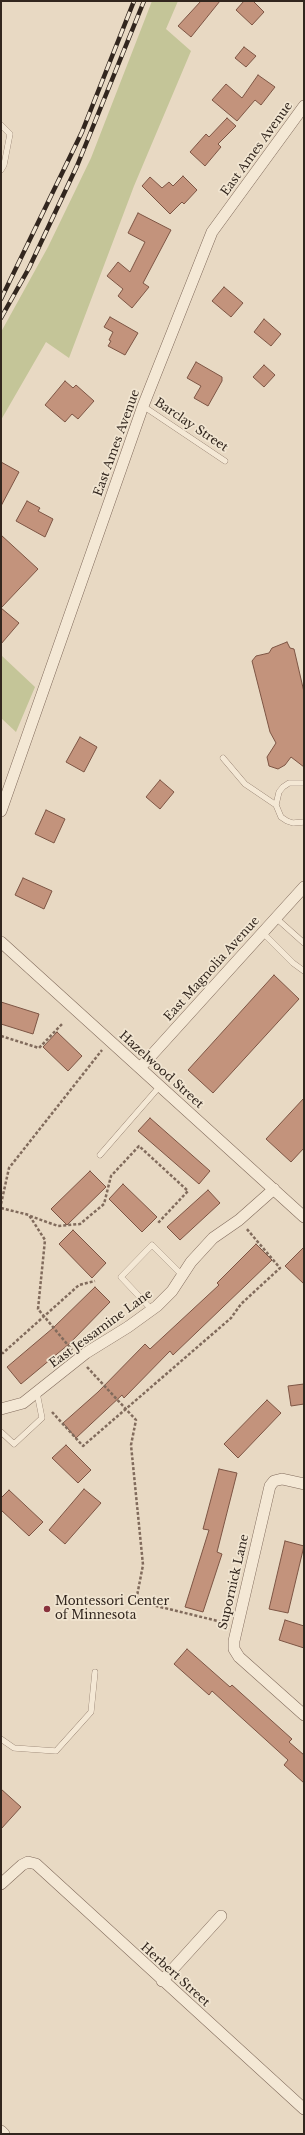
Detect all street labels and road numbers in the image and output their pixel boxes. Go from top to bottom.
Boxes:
street label: East Ames Avenue [218,99,296,199]
street label: East Ames Avenue [91,388,143,498]
street label: Barclay Street [152,395,230,455]
street label: East Magnolia Avenue [161,914,263,1024]
street label: Hazelwood Street [116,1028,206,1112]
street label: East Jessamine Lane [47,1287,155,1371]
street label: Supornick Lane [216,1533,252,1631]
street label: Herbert Street [138,1940,212,2010]

